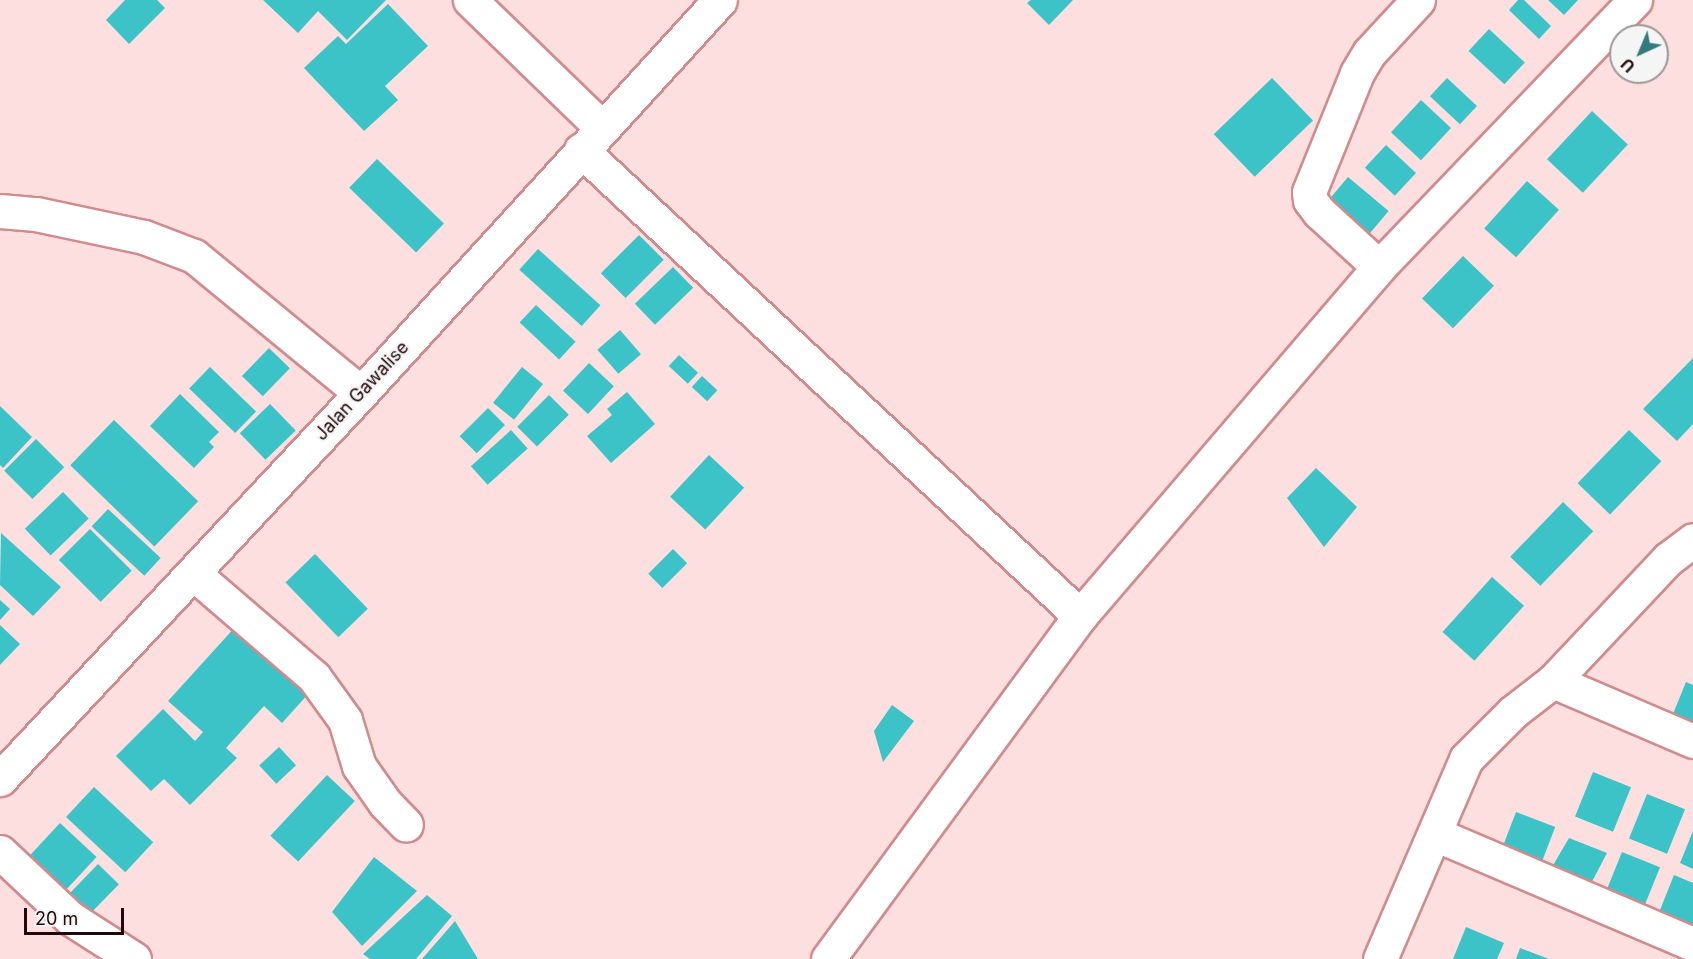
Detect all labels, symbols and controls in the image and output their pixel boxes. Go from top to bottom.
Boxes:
north arrow [1609,24,1669,84]
text: U [1617,54,1639,77]
street label: Jalan Gawalise [311,337,413,445]
scale bar [27,896,128,934]
text: 20 m [35,908,78,929]

